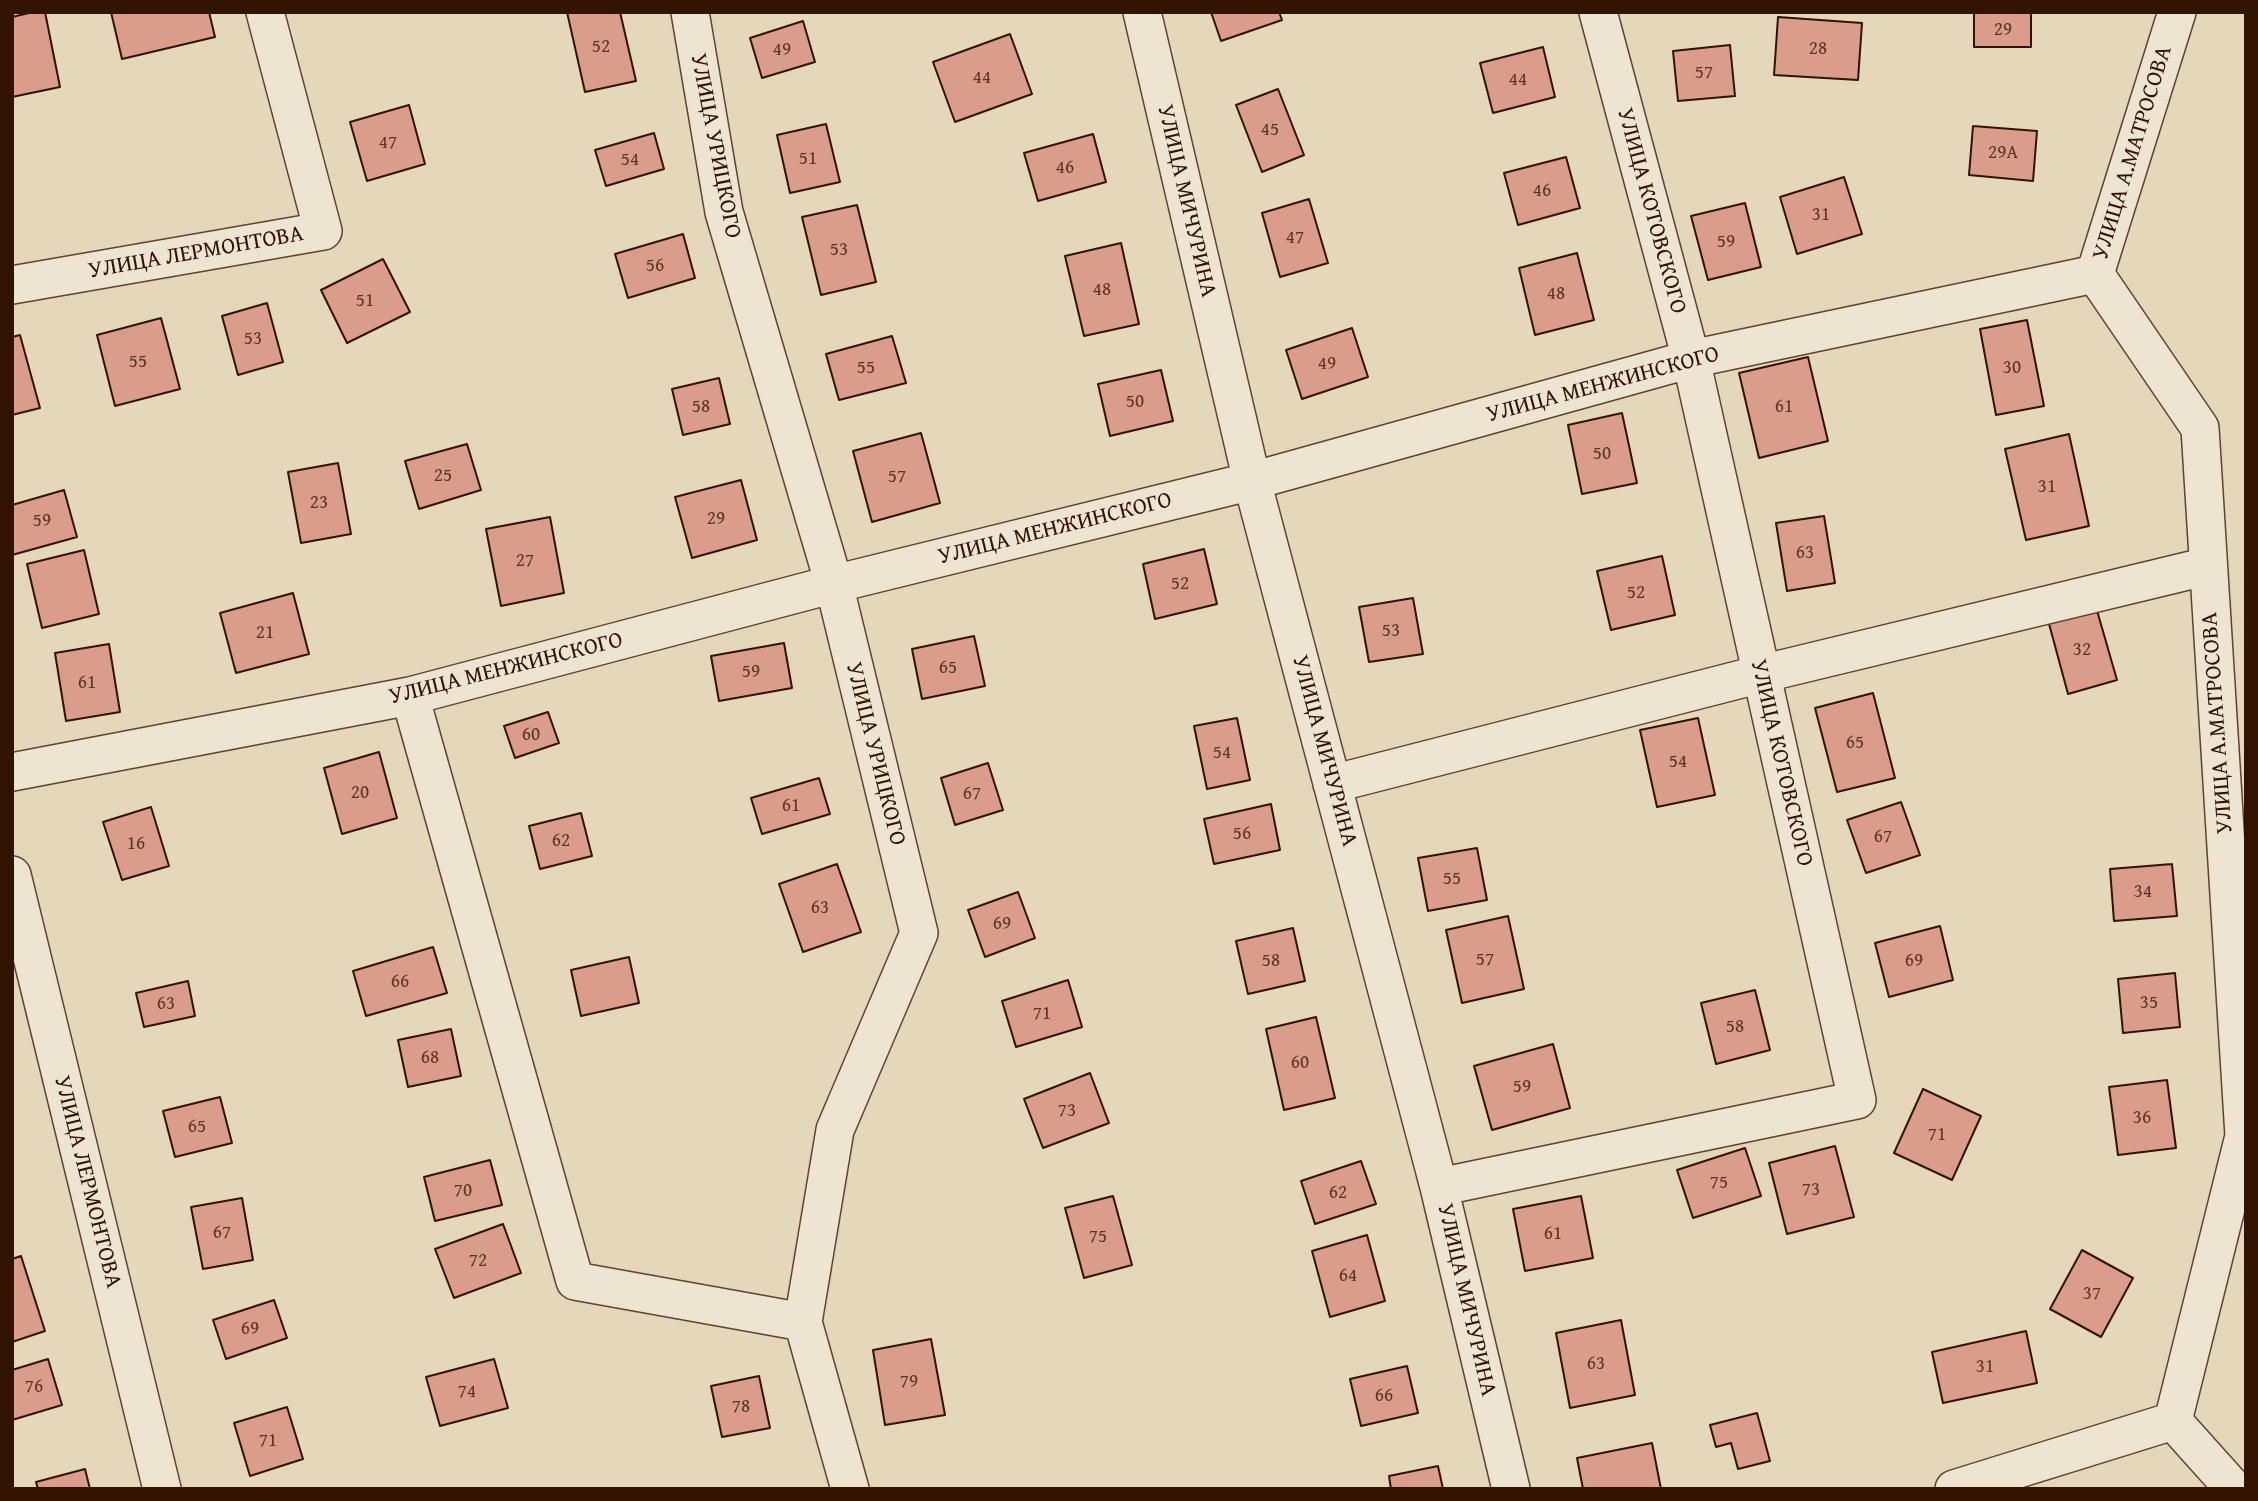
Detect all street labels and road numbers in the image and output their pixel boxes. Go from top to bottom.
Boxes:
street label: УЛИЦА А.МАТРОСОВА [2087,43,2179,263]
street label: УЛИЦА УРИЦКОГО [684,51,746,241]
street label: УЛИЦА МИЧУРИНА [1150,102,1222,300]
street label: УЛИЦА КОТОВСКОГО [1610,105,1692,317]
street label: УЛИЦА ЛЕРМОНТОВА [86,221,306,285]
street label: УЛИЦА МЕНЖИНСКОГО [1484,341,1722,429]
street label: УЛИЦА МЕНЖИНСКОГО [935,487,1175,571]
street label: УЛИЦА А.МАТРОСОВА [2196,611,2240,835]
street label: УЛИЦА МЕНЖИНСКОГО [386,627,626,711]
street label: УЛИЦА МИЧУРИНА [1285,652,1363,850]
street label: УЛИЦА КОТОВСКОГО [1744,657,1818,869]
street label: УЛИЦА УРИЦКОГО [839,660,911,848]
street label: УЛИЦА ЛЕРМОНТОВА [47,1073,127,1291]
street label: УЛИЦА МИЧУРИНА [1430,1201,1502,1399]

